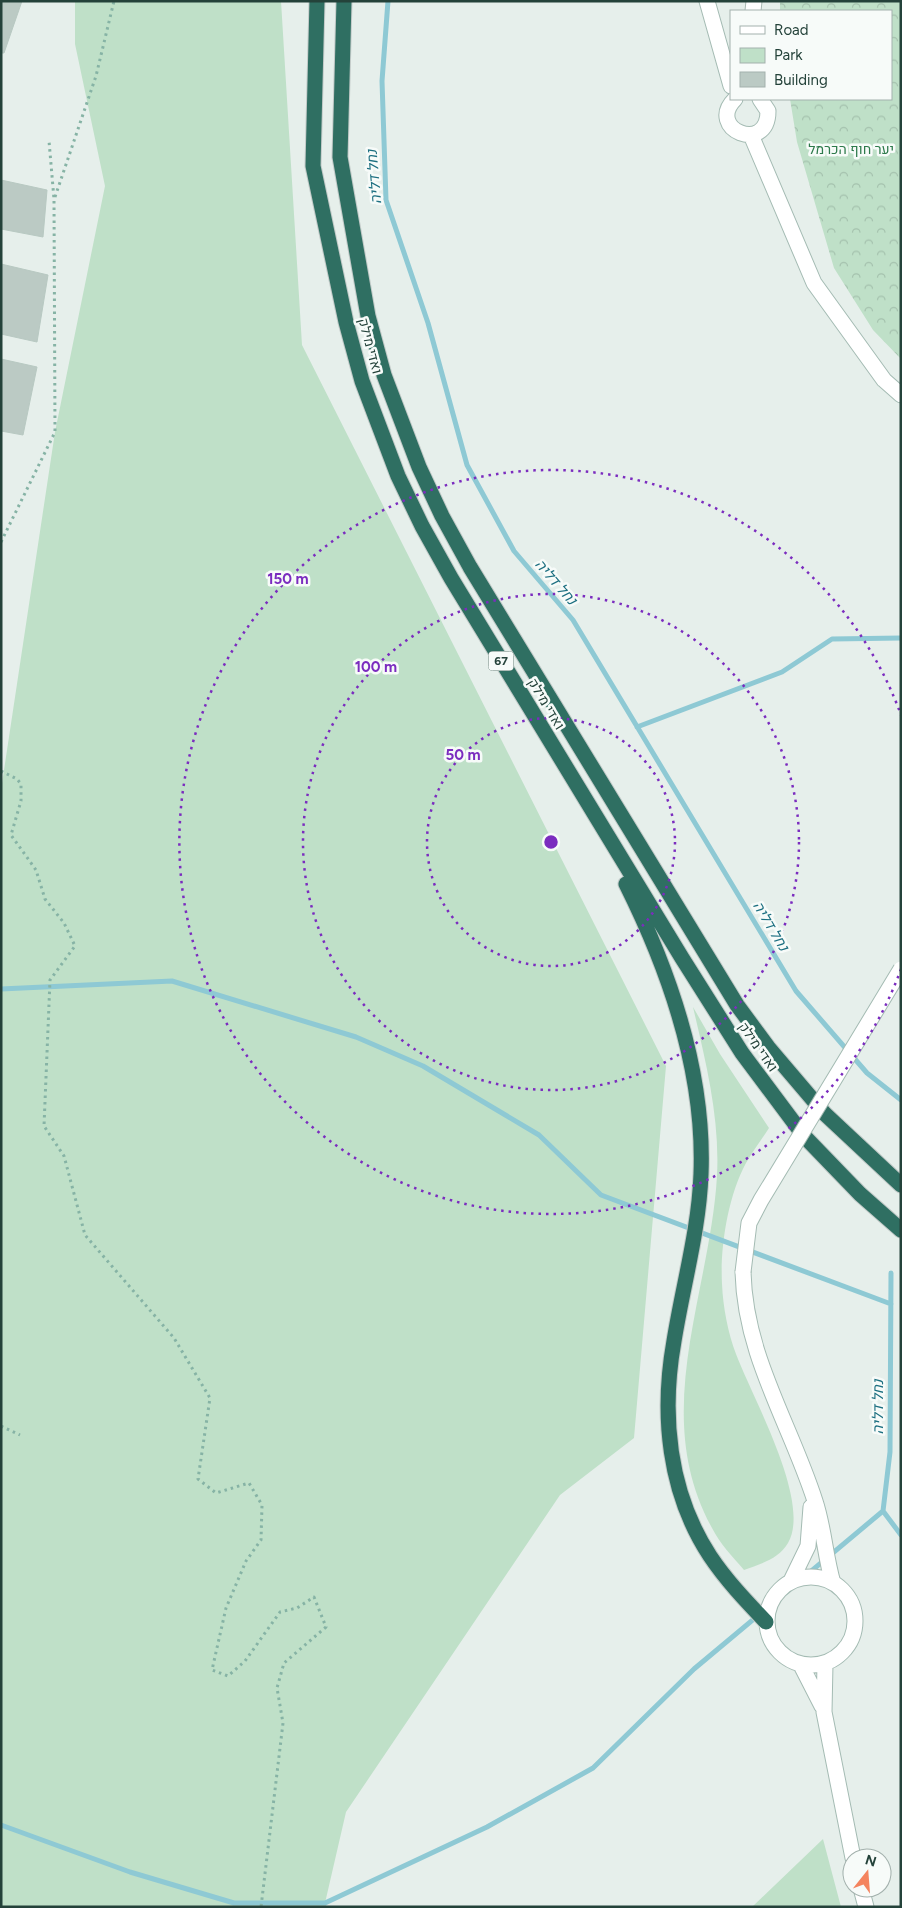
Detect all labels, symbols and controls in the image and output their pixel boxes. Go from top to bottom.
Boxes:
legend [730,10,892,100]
text: Road [774,21,809,39]
text: Park [774,46,803,64]
text: Building [774,71,828,89]
park label: יער חוף הכרמל [808,141,894,158]
water label: נחל דליה [363,147,385,205]
street label: ואדי מילק [354,316,386,376]
water label: נחל דליה [531,555,582,610]
text: 150 m [267,570,309,588]
road number: 67 [488,651,514,670]
text: 100 m [355,658,397,676]
street label: ואדי מילק [524,675,568,733]
text: 50 m [445,746,481,764]
centre of rings [542,833,560,851]
water label: נחל דליה [749,898,794,955]
street label: ואדי מילק [735,1019,781,1075]
water label: נחל דליה [869,1378,887,1434]
north arrow [842,1848,892,1898]
text: N [863,1851,878,1871]

